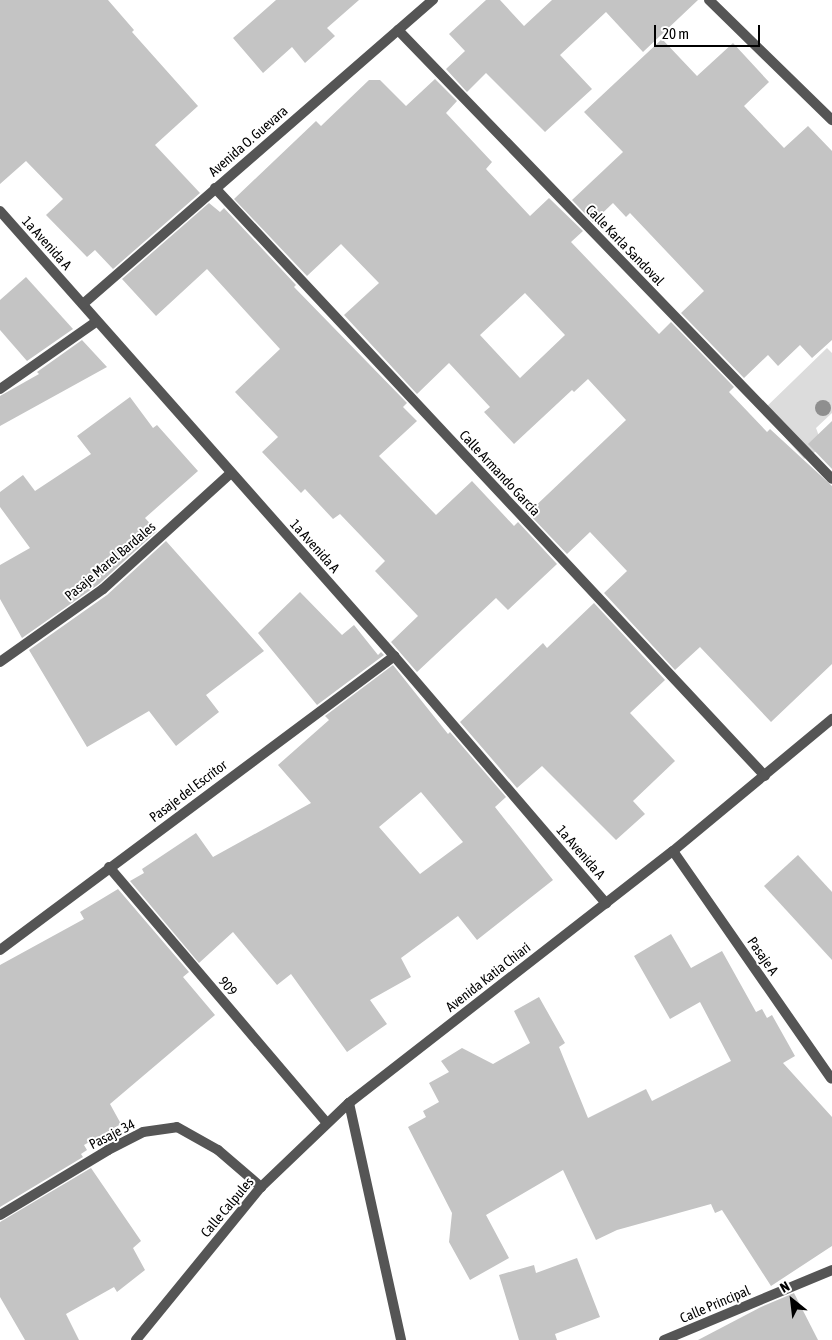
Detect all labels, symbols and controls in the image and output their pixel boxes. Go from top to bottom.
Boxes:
scale bar [657,15,763,47]
text: 20 m [662,25,689,42]
street label: Avenida O. Guevara [205,102,291,180]
street label: Calle Karla Sandoval [582,201,668,289]
street label: 1a Avenida A [19,213,75,273]
street label: Calle Armando García [456,427,544,519]
street label: 1a Avenida A [287,516,343,576]
street label: Pasaje Marel Bardales [61,518,159,604]
street label: Pasaje del Escritor [146,756,230,826]
street label: 1a Avenida A [553,822,609,882]
street label: Pasaje A [744,934,782,978]
street label: Avenida Katia Chiari [442,939,534,1015]
street label: 909 [215,973,241,999]
street label: Pasaje 34 [86,1115,138,1153]
street label: Calle Calpules [197,1174,257,1240]
north arrow [767,1275,817,1325]
text: N [777,1278,792,1296]
street label: Calle Principal [677,1282,753,1326]

